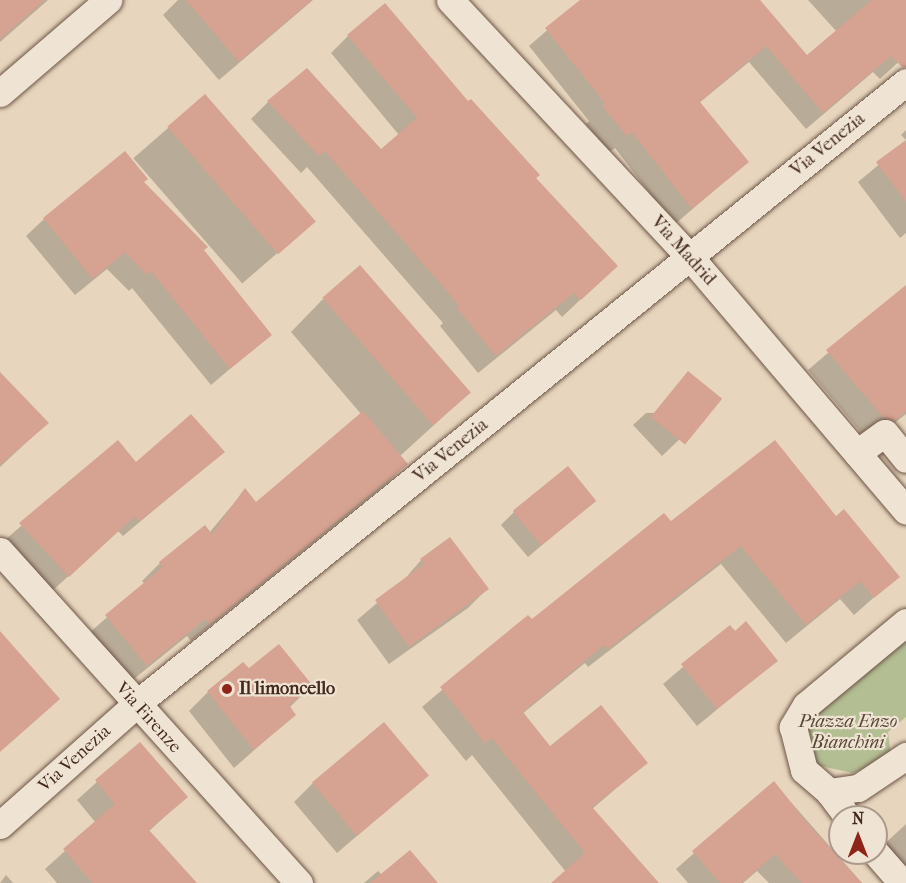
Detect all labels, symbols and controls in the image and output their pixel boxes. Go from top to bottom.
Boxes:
street label: Via Venezia [786,108,870,182]
street label: Via Madrid [646,212,720,290]
street label: Via Venezia [409,414,493,488]
street label: Via Firenze [111,678,185,758]
place label: Il limoncello [239,678,335,700]
marker: Il limoncello [220,682,234,696]
park label: Piazza Enzo Bianchini [799,712,897,754]
street label: Via Venezia [34,721,116,797]
north arrow [828,805,888,865]
text: N [852,809,864,828]

